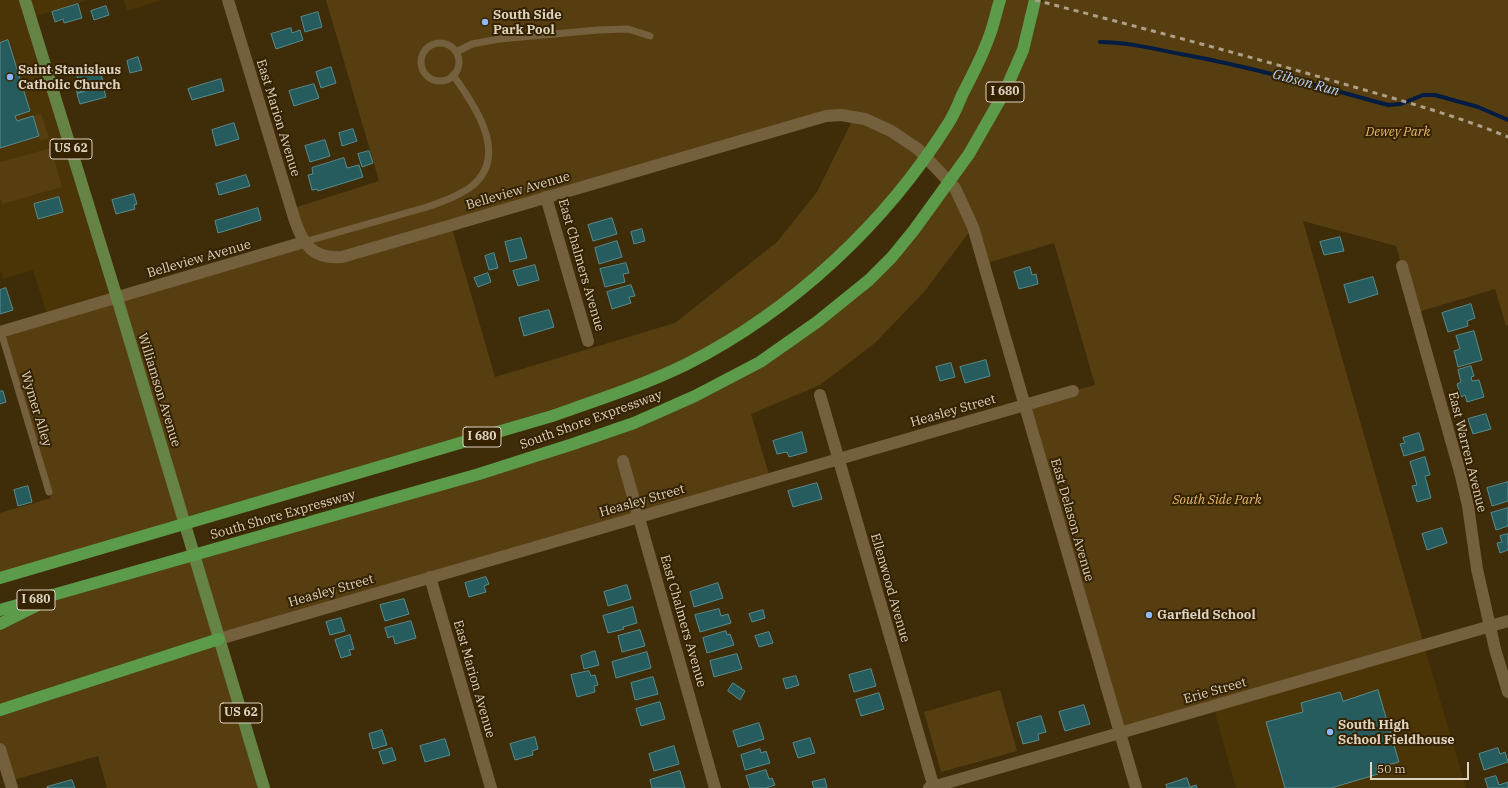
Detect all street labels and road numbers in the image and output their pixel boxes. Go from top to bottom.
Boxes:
street label: East Marion Avenue [253,57,303,179]
road number: I 680 [986,82,1024,102]
road number: US 62 [50,139,92,159]
street label: Belleview Avenue [464,169,572,213]
street label: East Chalmers Avenue [555,197,607,333]
street label: Belleview Avenue [145,237,253,281]
street label: Williamson Avenue [134,331,184,449]
street label: Wymer Alley [17,369,55,449]
street label: South Shore Expressway [518,387,664,453]
street label: East Warren Avenue [1444,390,1490,514]
street label: Heasley Street [909,391,997,431]
road number: I 680 [463,427,501,447]
street label: East Delason Avenue [1047,457,1097,583]
street label: Heasley Street [598,481,686,521]
street label: South Shore Expressway [209,487,357,543]
street label: Ellenwood Avenue [867,532,913,644]
street label: East Chalmers Avenue [657,553,709,689]
street label: Heasley Street [287,571,375,611]
road number: I 680 [17,590,55,610]
street label: East Marion Avenue [450,618,498,740]
street label: Erie Street [1182,675,1248,707]
road number: US 62 [220,703,262,723]

